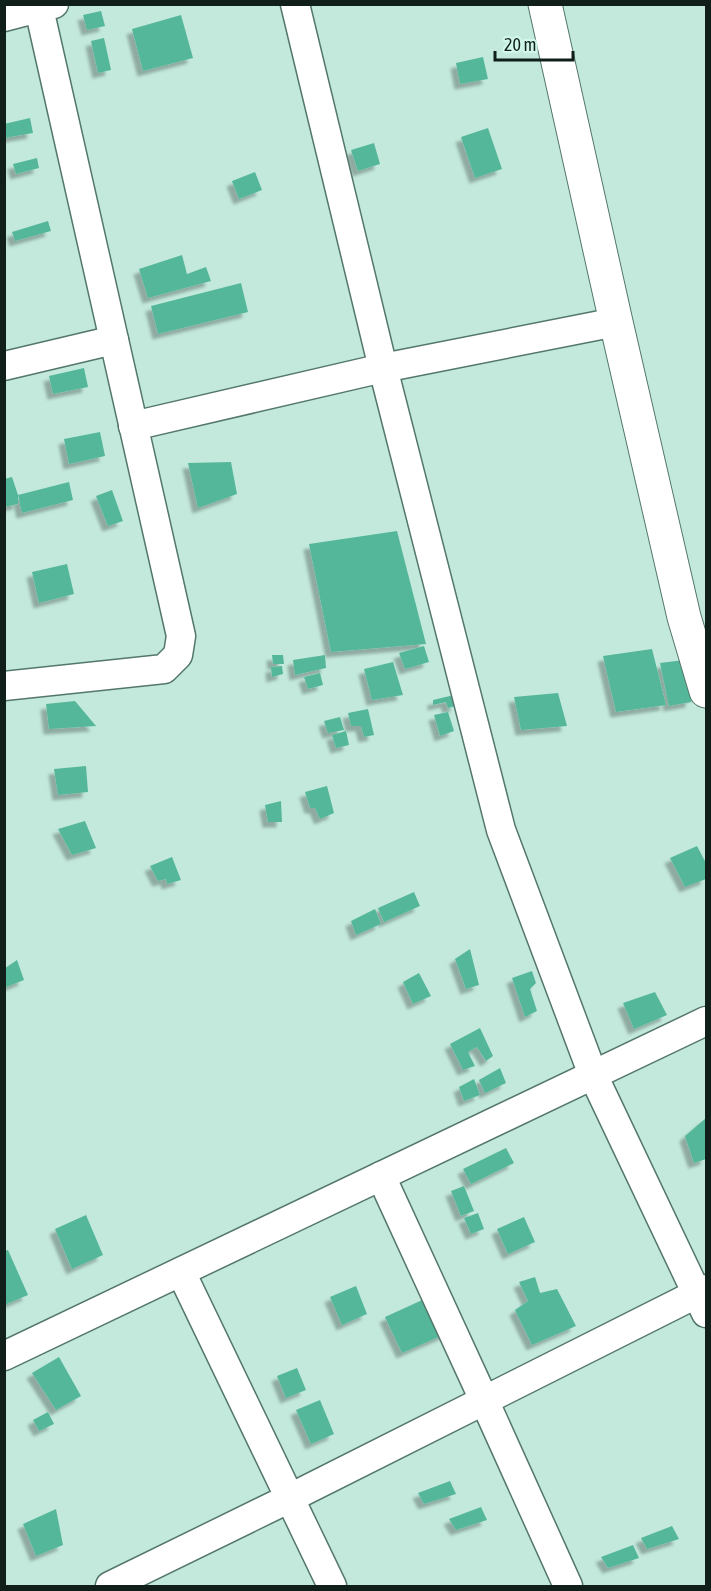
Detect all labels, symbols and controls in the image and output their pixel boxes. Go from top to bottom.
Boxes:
scale bar [495,24,573,62]
text: 20 m [504,34,536,55]

